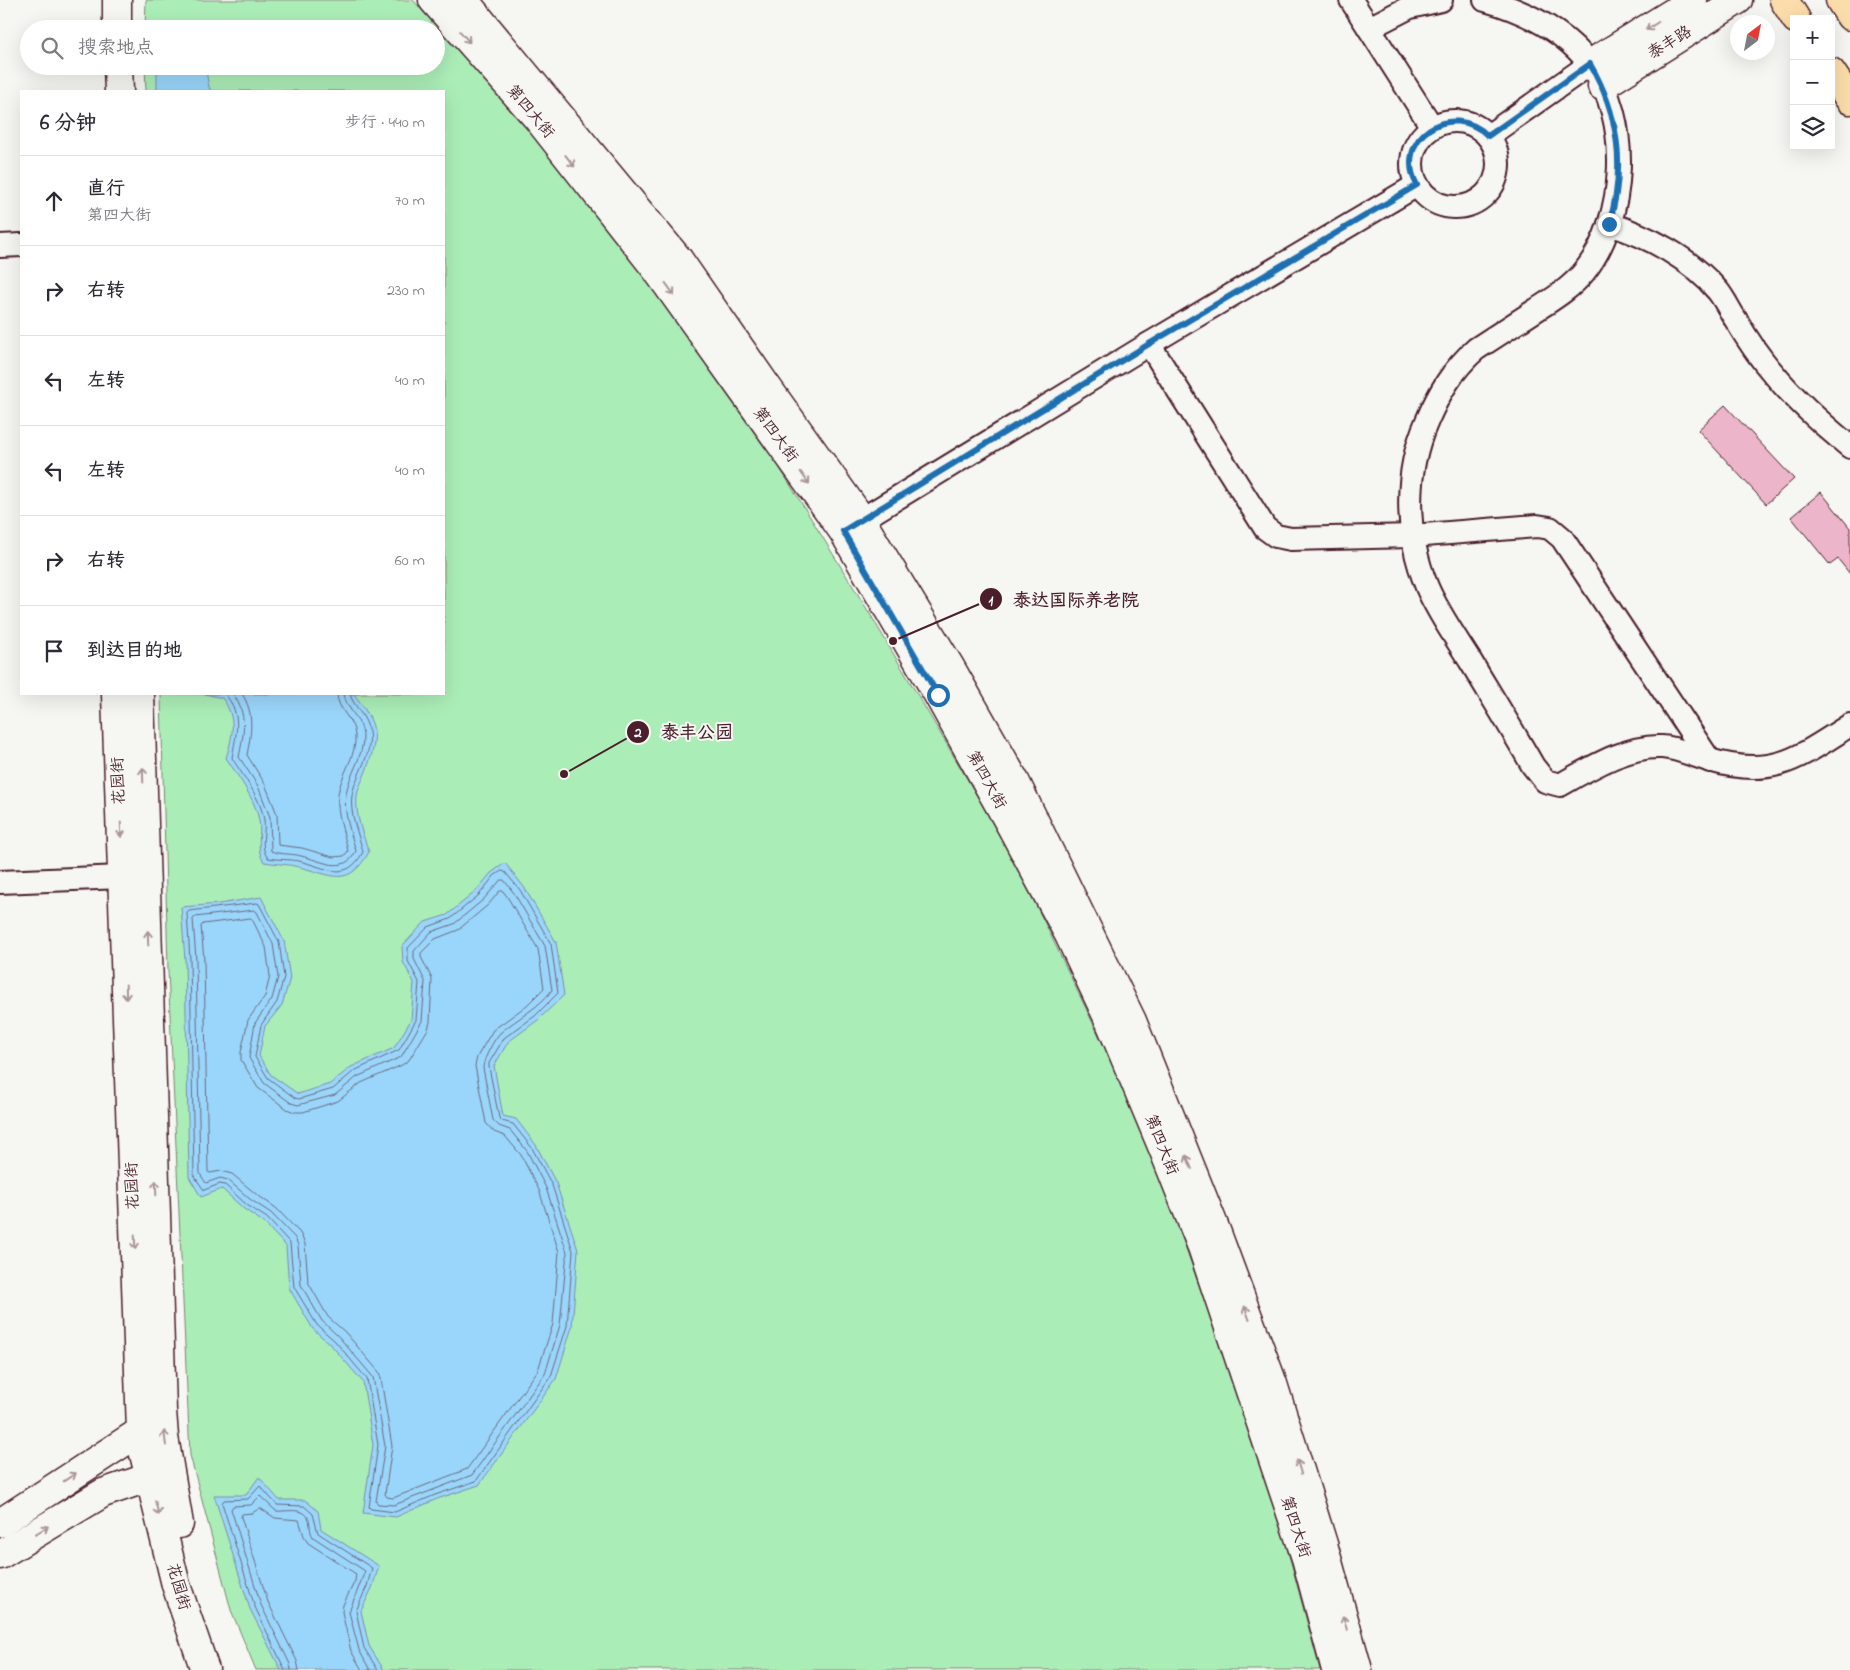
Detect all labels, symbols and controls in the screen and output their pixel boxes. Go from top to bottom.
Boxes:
north arrow [1730,15,1775,60]
map controls [1790,15,1835,150]
button: + [1790,15,1835,60]
search box [20,20,445,75]
street label: 泰丰路 [1643,20,1697,66]
one-way arrow [1645,21,1659,31]
one-way arrow [459,30,471,43]
icon: search [38,34,66,62]
text: 搜索地点 [78,35,154,62]
button: − [1790,60,1835,105]
street label: 第四大街 [500,80,560,144]
button: layers [1790,105,1835,150]
text: 6 分钟 [40,109,97,139]
text: 步行 · 440 m [345,111,425,135]
one-way arrow [565,154,576,167]
text: 直行 [87,176,125,203]
icon: ahead [40,187,68,215]
text: 70 m [395,189,425,213]
text: 第四大街 [87,204,151,228]
route end [1598,213,1621,236]
icon: right [40,277,68,305]
text: 右转 [87,278,125,305]
text: 230 m [387,279,425,303]
one-way arrow [665,282,675,296]
icon: left [40,367,68,395]
text: 左转 [87,368,125,395]
text: 40 m [395,369,425,393]
street label: 第四大街 [746,402,804,468]
icon: left [40,457,68,485]
text: 左转 [87,458,125,485]
text: 40 m [395,459,425,483]
one-way arrow [800,471,810,485]
icon: right [40,547,68,575]
text: 右转 [87,548,125,575]
text: 60 m [395,549,425,573]
callout: 泰达国际养老院 [978,583,1149,616]
text: 泰达国际养老院 [1013,589,1139,615]
text: 1 [989,590,994,612]
icon: arrive [40,637,68,665]
text: 到达目的地 [87,638,182,665]
route start [927,684,950,707]
callout: 泰丰公园 [626,715,743,748]
text: 泰丰公园 [661,721,733,747]
text: 2 [633,722,642,744]
street label: 第四大街 [960,746,1012,814]
street label: 花园街 [106,757,132,805]
one-way arrow [138,768,147,784]
one-way arrow [116,822,125,838]
one-way arrow [144,930,153,946]
one-way arrow [122,984,131,1000]
street label: 第四大街 [1138,1111,1184,1179]
one-way arrow [1184,1155,1193,1170]
street label: 花园街 [120,1162,146,1210]
one-way arrow [151,1180,161,1196]
one-way arrow [131,1234,140,1250]
one-way arrow [1242,1306,1251,1322]
one-way arrow [160,1430,170,1446]
one-way arrow [1294,1460,1303,1476]
one-way arrow [63,1472,77,1482]
street label: 第四大街 [1274,1493,1316,1561]
one-way arrow [153,1499,162,1515]
one-way arrow [34,1525,48,1535]
street label: 花园街 [160,1561,196,1613]
one-way arrow [1340,1616,1350,1632]

